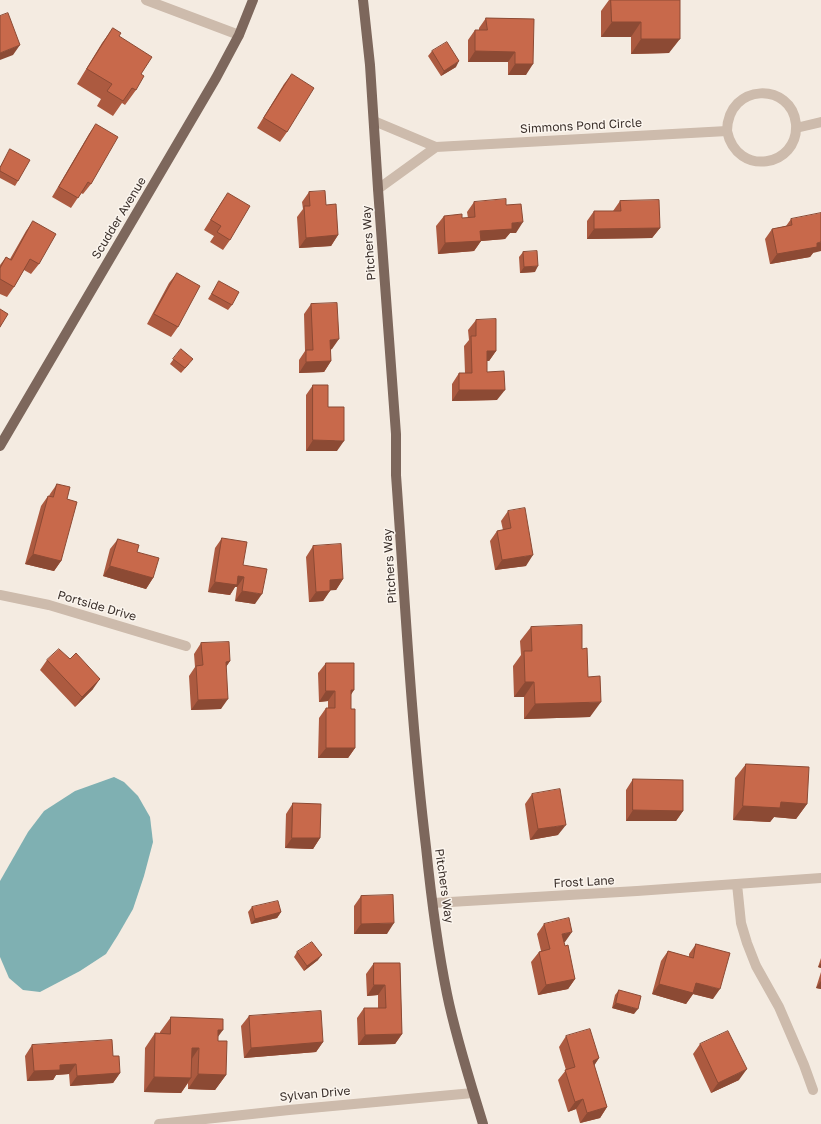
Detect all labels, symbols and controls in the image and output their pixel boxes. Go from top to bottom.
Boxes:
street label: Simmons Pond Circle [520,116,642,136]
street label: Scudder Avenue [89,174,149,262]
street label: Pitchers Way [359,205,379,281]
street label: Pitchers Way [380,528,400,604]
street label: Portside Drive [56,588,138,624]
street label: Pitchers Way [432,848,456,924]
street label: Frost Lane [553,873,615,891]
street label: Sylvan Drive [279,1084,351,1104]

